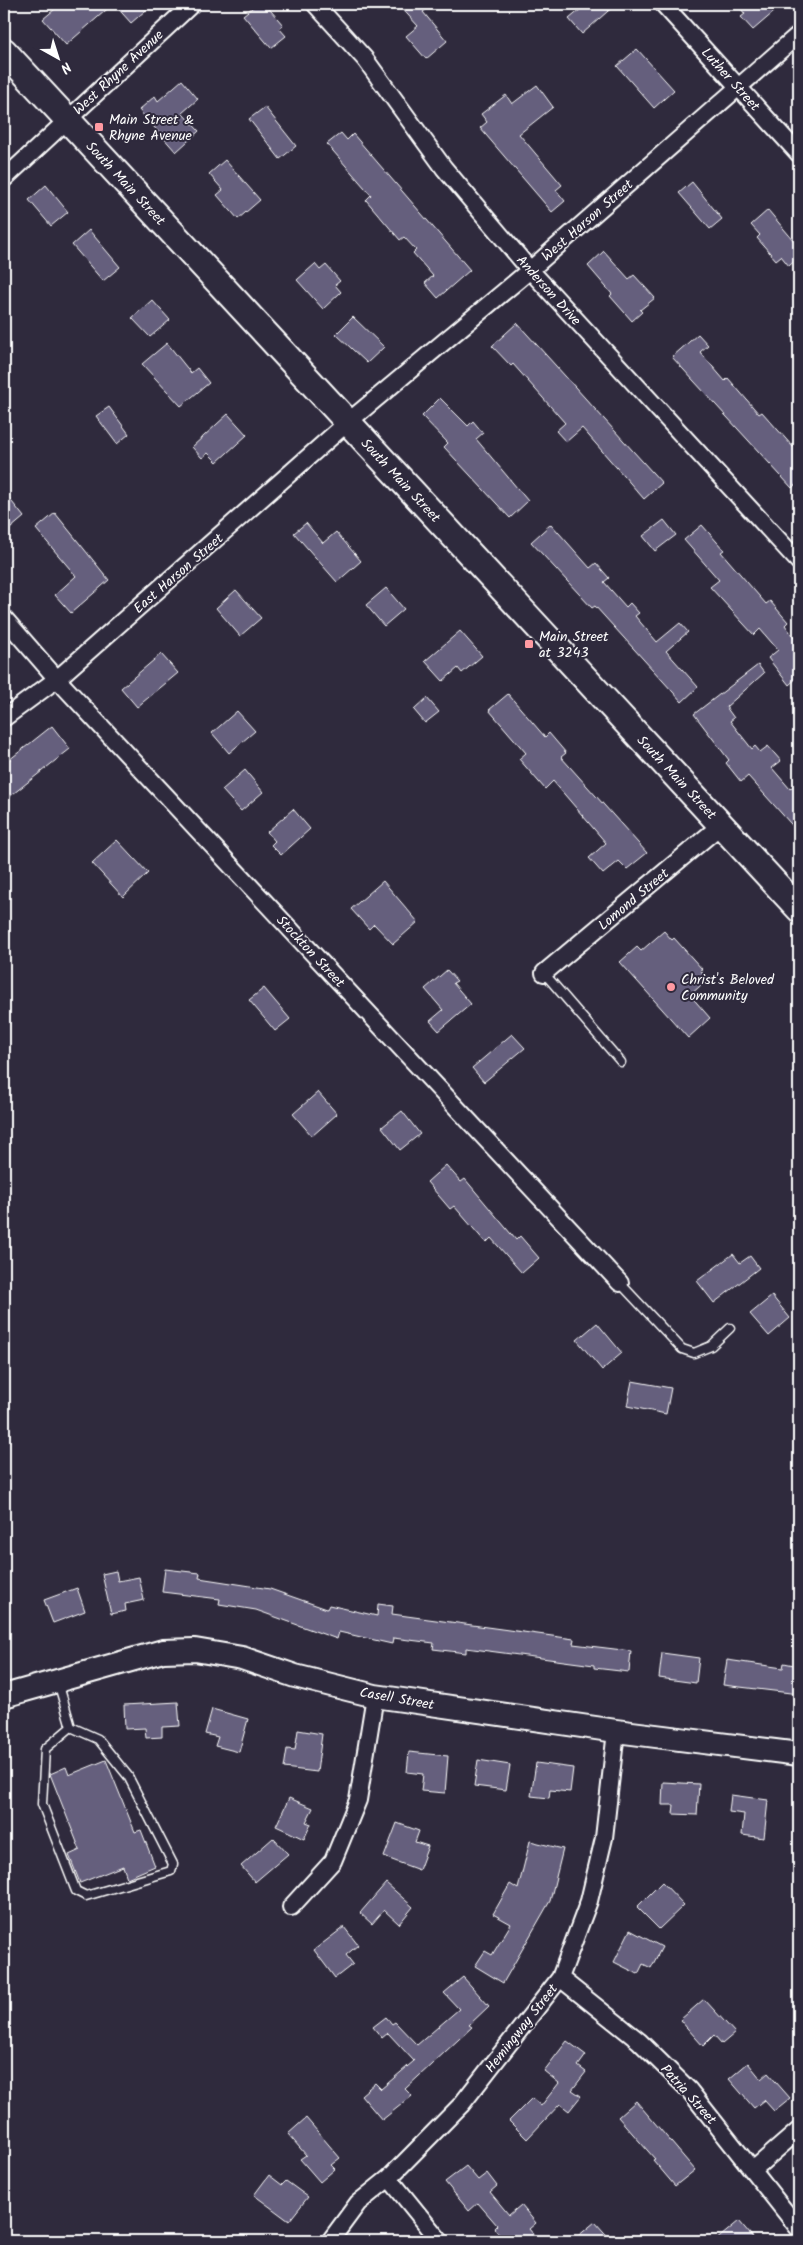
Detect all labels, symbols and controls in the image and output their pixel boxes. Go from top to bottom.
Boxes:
street label: West Rhyne Avenue [68,24,170,121]
north arrow [32,32,82,82]
street label: Luther Street [696,43,765,117]
text: N [55,56,76,79]
place label: Main Street & Rhyne Avenue [109,109,194,147]
marker: Main Street & Rhyne Avenue [93,121,105,133]
street label: South Main Street [80,136,171,231]
street label: West Harson Street [537,174,639,267]
street label: Anderson Drive [510,250,587,331]
street label: South Main Street [355,433,446,528]
street label: East Harson Street [129,528,229,619]
place label: Main Street at 3243 [539,626,609,664]
marker: Main Street at 3243 [523,638,535,650]
street label: South Main Street [631,730,722,825]
street label: Lomond Street [593,863,674,936]
street label: Stockton Street [271,910,350,993]
place label: Christ's Beloved Community [681,969,775,1007]
marker: Christ's Beloved Community [665,981,677,993]
street label: Casell Street [358,1682,436,1716]
street label: Hemingway Street [480,1979,564,2078]
street label: Patria Street [655,2059,722,2130]

